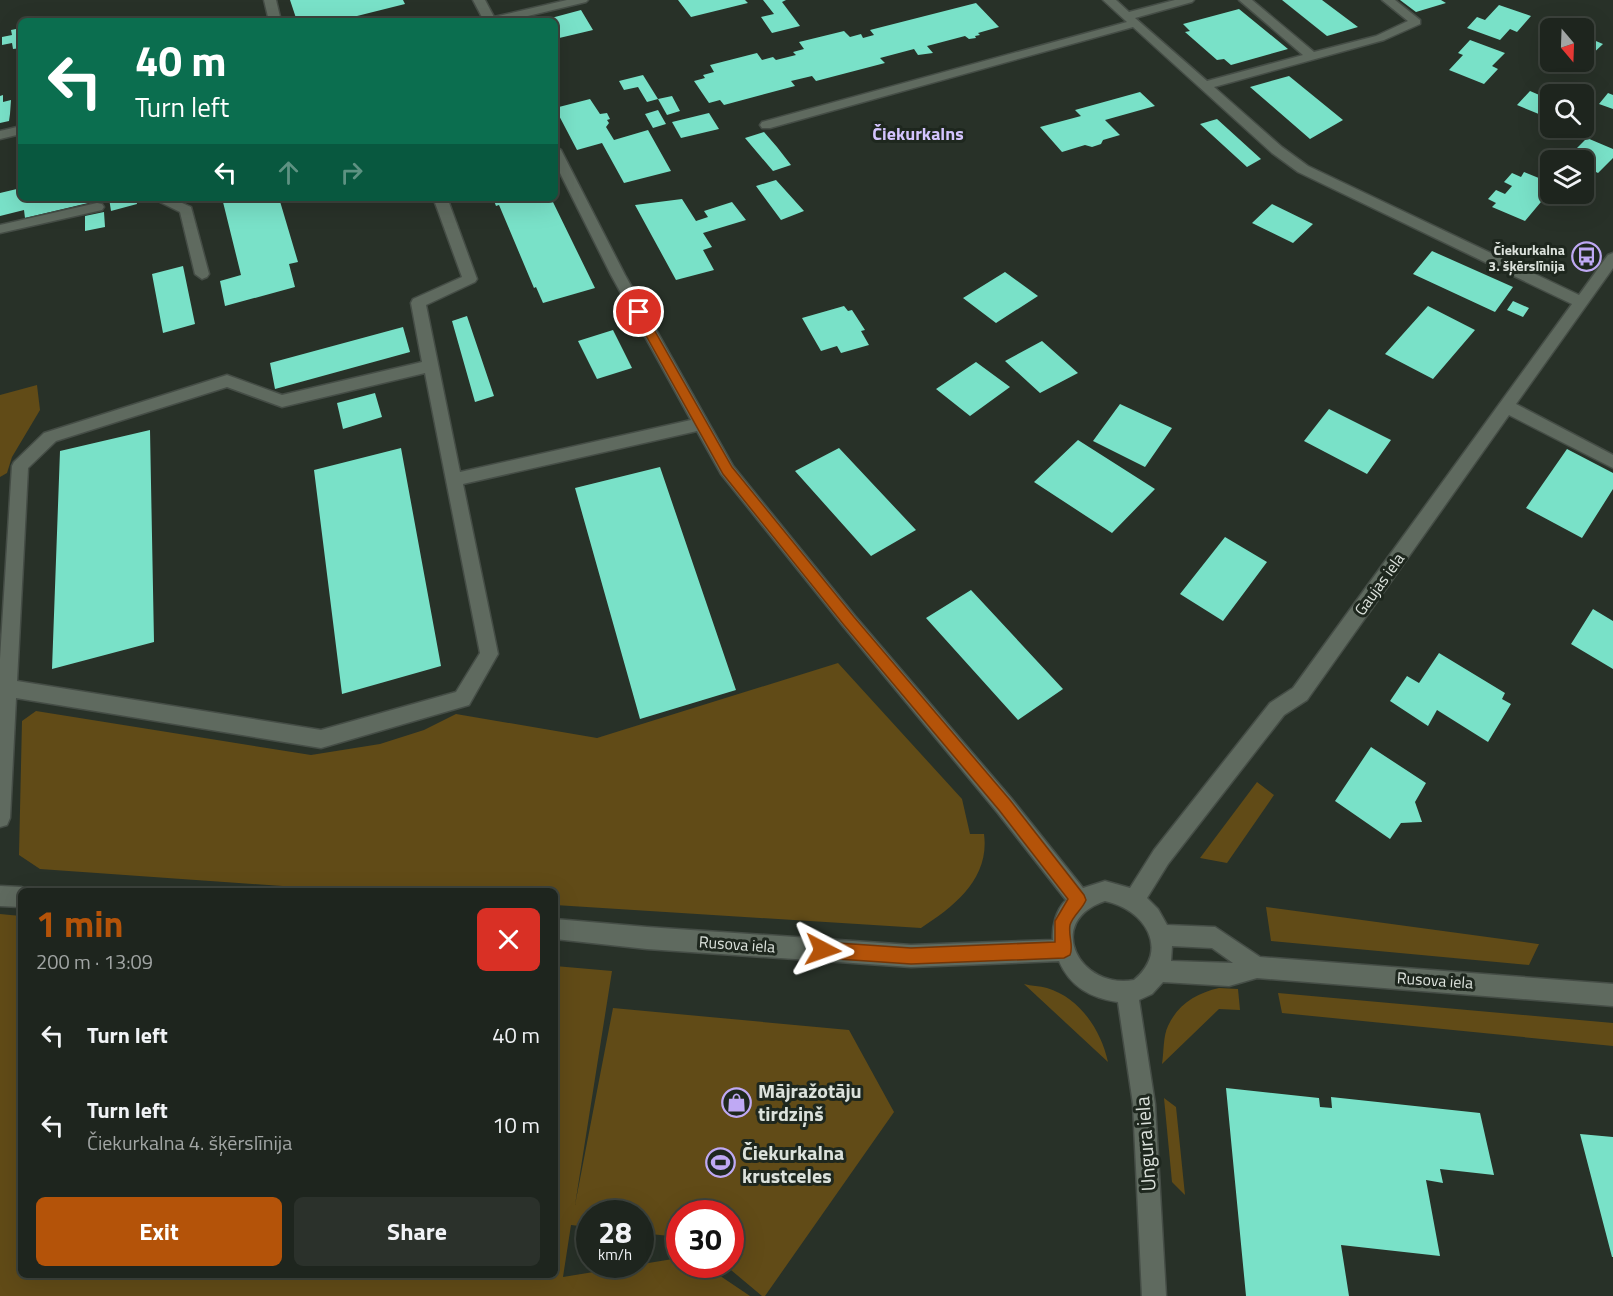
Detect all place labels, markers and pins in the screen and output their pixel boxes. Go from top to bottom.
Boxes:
place label: Čiekurkalna 3. šķērslīnija [1488,239,1565,276]
bus stop icon: Čiekurkalna 3. šķērslīnija [1570,241,1602,273]
pin [613,286,664,337]
place label: Mājražotāju tirdziņš [758,1075,862,1129]
shop icon: Mājražotāju tirdziņš [721,1086,753,1118]
place label: Čiekurkalna krustceles [742,1137,844,1191]
sports icon: Čiekurkalna krustceles [705,1147,737,1179]

